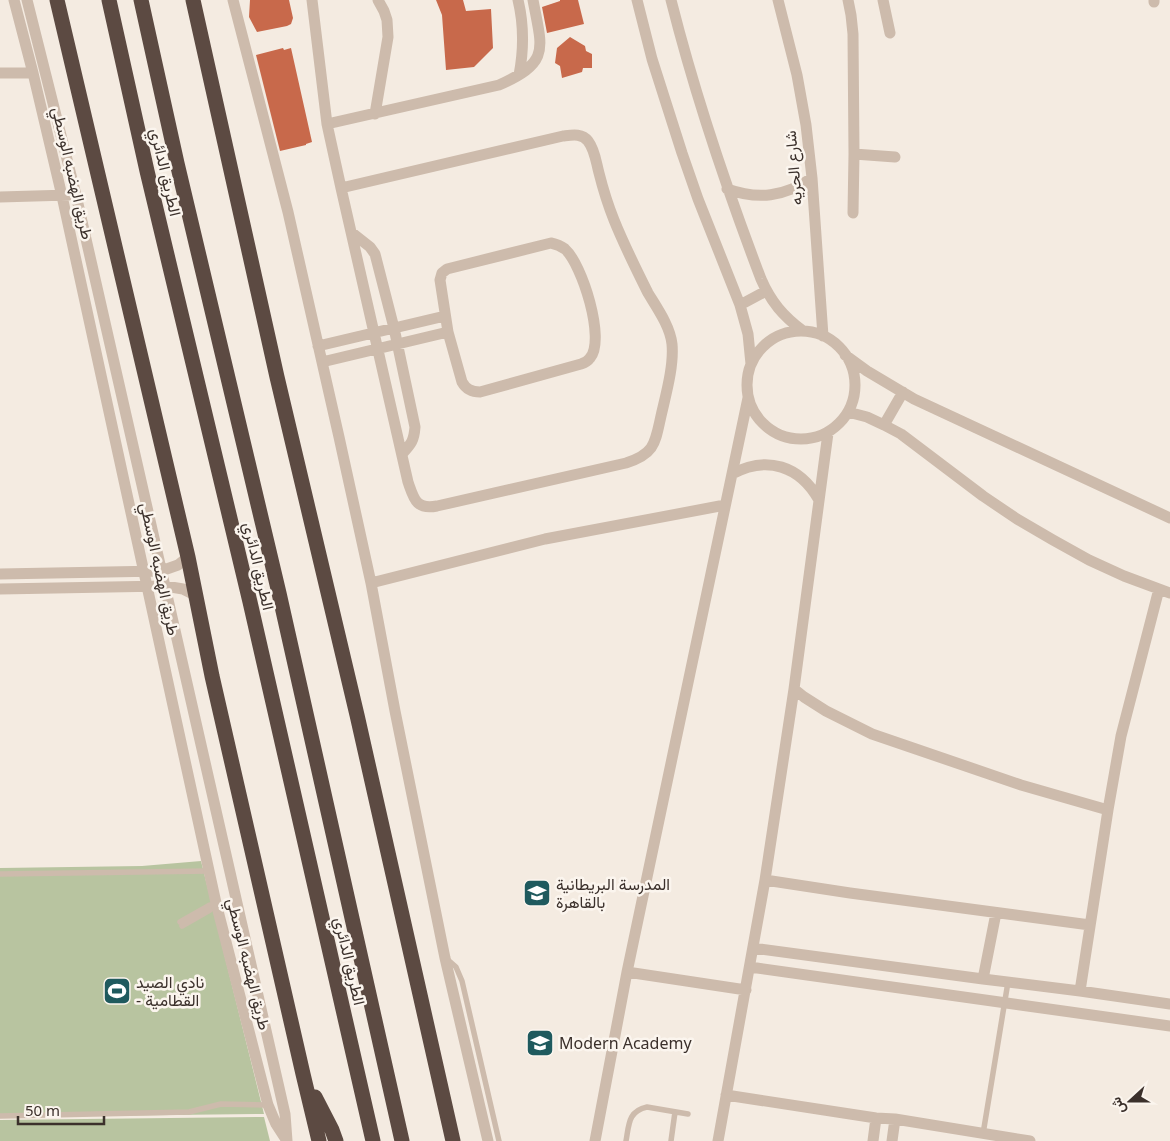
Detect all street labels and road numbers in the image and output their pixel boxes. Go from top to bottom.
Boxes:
street label: طريق الهضبه الوسطي [44,105,99,242]
street label: الطريق الدائري [142,126,187,219]
street label: شارع الحريه [779,130,808,206]
street label: طريق الهضبه الوسطي [132,501,185,638]
street label: الطريق الدائري [235,520,280,613]
street label: طريق الهضبه الوسطي [219,896,276,1033]
street label: الطريق الدائري [326,915,371,1008]

